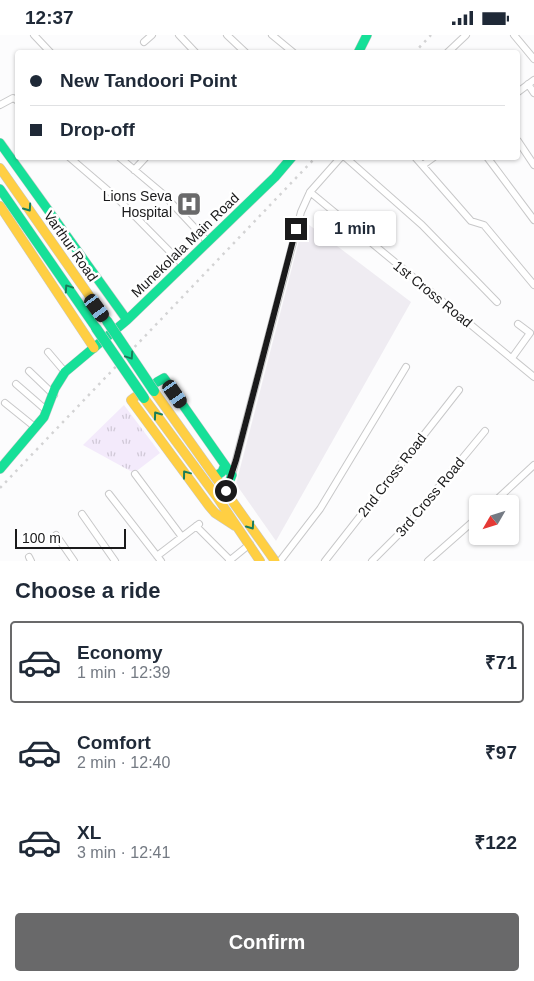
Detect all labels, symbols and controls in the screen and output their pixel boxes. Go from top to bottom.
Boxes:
text: 12:37 [25,7,74,28]
text: New Tandoori Point [60,70,237,91]
text: Drop-off [60,119,135,140]
place label: Lions Seva Hospital [103,188,172,220]
street label: Munekolala Main Road [128,190,242,300]
hospital icon: Lions Seva Hospital [176,191,202,217]
one-way arrow [22,202,31,211]
street label: Varthur Road [41,208,101,284]
callout: 1 min [314,211,396,247]
route end [285,218,307,240]
text: 1 min [334,220,376,237]
street label: 1st Cross Road [390,257,476,331]
one-way arrow [65,284,74,294]
car [82,291,111,325]
one-way arrow [124,351,134,360]
car [160,377,189,411]
one-way arrow [154,412,163,421]
street label: 2nd Cross Road [355,430,429,520]
street label: 3rd Cross Road [392,454,468,540]
one-way arrow [183,470,192,480]
route start [215,480,237,502]
north arrow [469,495,519,545]
map controls [469,495,519,545]
one-way arrow [245,520,254,530]
scale bar [15,526,126,549]
text: 100 m [22,530,61,546]
text: Choose a ride [15,578,160,603]
icon: car [17,640,62,685]
text: Economy [77,642,163,663]
text: ₹71 [485,652,517,673]
text: 1 min · 12:39 [77,664,170,681]
icon: car [17,730,62,775]
text: Comfort [77,732,151,753]
text: ₹97 [485,742,517,763]
text: 2 min · 12:40 [77,754,170,771]
icon: car [17,820,62,865]
text: XL [77,822,101,843]
text: ₹122 [474,832,517,853]
text: 3 min · 12:41 [77,844,170,861]
button: Confirm [15,913,519,971]

